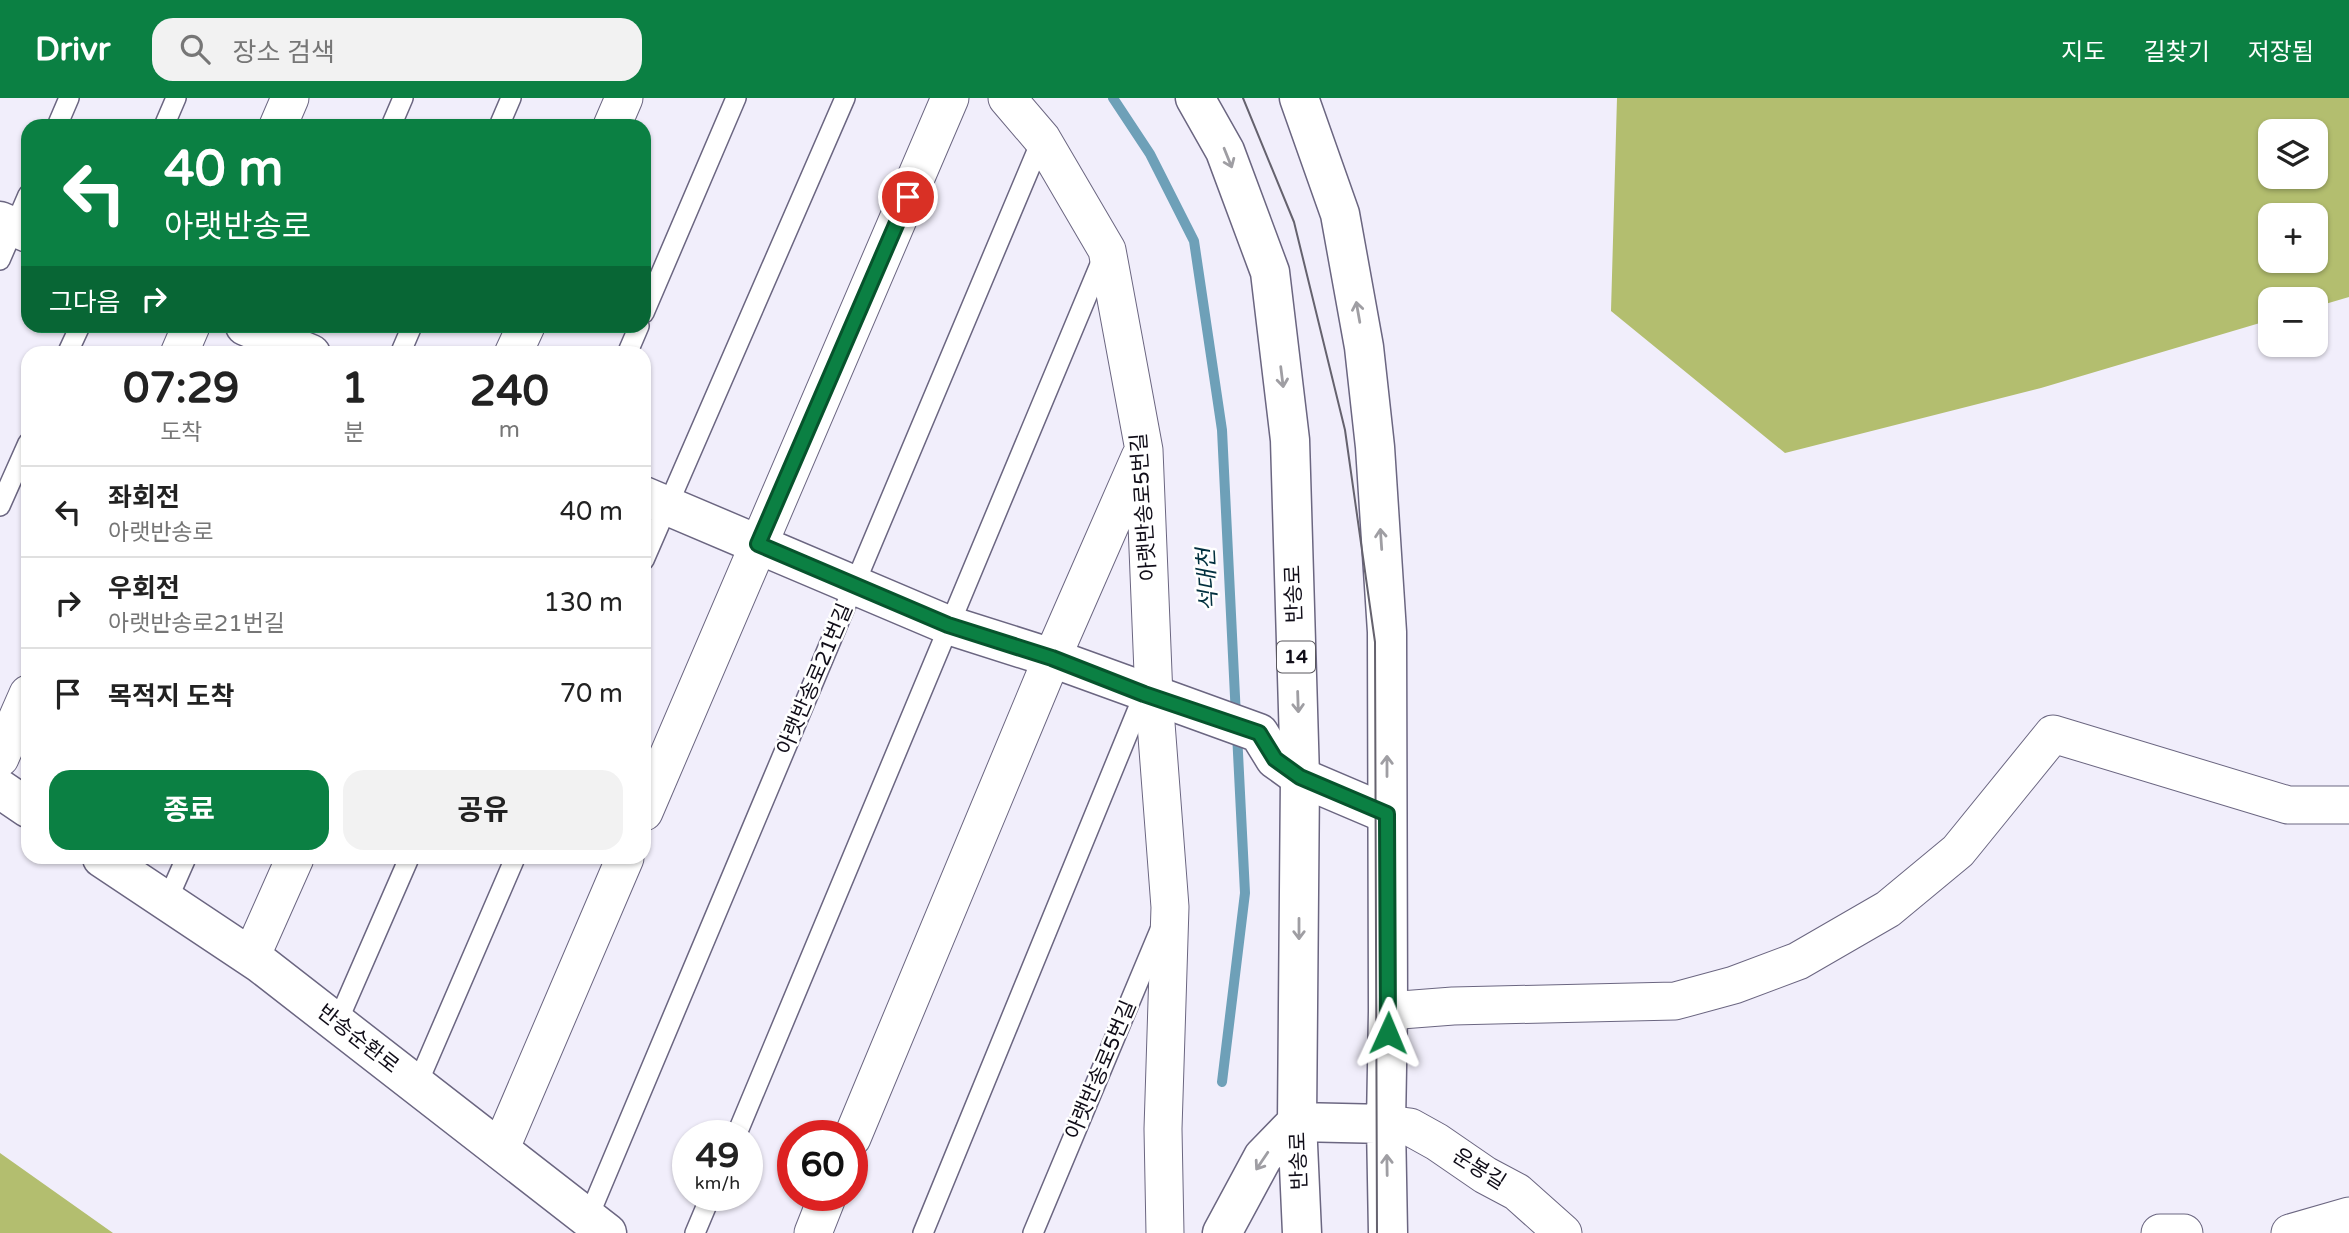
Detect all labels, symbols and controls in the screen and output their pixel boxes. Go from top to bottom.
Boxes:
search box [152,18,642,81]
text: Drivr [35,30,110,69]
icon: search [176,30,214,68]
text: 장소 검색 [232,37,335,68]
text: 지도 [2061,38,2106,67]
text: 길찾기 [2144,38,2210,67]
text: 저장됨 [2248,38,2314,67]
map controls [2258,119,2328,357]
button: layers [2258,119,2328,189]
text: 40 m [164,140,283,199]
icon: left [49,147,140,238]
one-way arrow [1222,147,1235,168]
pin [878,167,938,227]
icon: arrive [889,178,927,216]
button: + [2258,203,2328,273]
text: 아랫반송로 [164,208,311,246]
icon: right [135,280,173,318]
text: 그다음 [49,287,121,318]
button: − [2258,287,2328,357]
one-way arrow [1351,301,1364,324]
text: 07:29 [123,363,239,414]
text: 1 [341,363,368,414]
one-way arrow [1276,365,1289,388]
text: 240 [470,366,549,417]
text: m [499,416,520,444]
text: 도착 [160,419,202,447]
text: 분 [344,419,365,447]
street label: 아랫반송로5번길 [1126,432,1162,582]
text: 좌회전 [108,482,180,513]
icon: left [49,493,87,531]
text: 40 m [560,496,623,527]
text: 아랫반송로 [108,519,214,547]
one-way arrow [1374,528,1387,550]
water label: 석대천 [1192,545,1224,612]
street label: 반송로 [1280,565,1308,623]
text: 우회전 [108,573,180,604]
icon: right [49,584,87,622]
text: 130 m [543,587,623,618]
street label: 아랫반송로21번길 [772,600,858,758]
text: 아랫반송로21번길 [108,610,285,638]
road number: 14 [1277,642,1315,672]
icon: arrive [49,675,87,713]
text: 70 m [560,678,623,709]
text: 목적지 도착 [108,681,234,712]
one-way arrow [1291,690,1304,713]
one-way arrow [1380,755,1394,778]
button: 종료 [49,770,329,850]
button: 공유 [343,770,623,850]
one-way arrow [1292,918,1306,941]
position arrow [1351,996,1425,1070]
street label: 아랫반송로5번길 [1060,997,1142,1143]
street label: 반송순환로 [312,999,404,1079]
speed limit sign: 60 [777,1120,868,1211]
street label: 반송로 [1285,1132,1313,1190]
text: 49 [696,1135,739,1177]
street label: 운봉길 [1448,1143,1510,1195]
one-way arrow [1254,1151,1269,1170]
one-way arrow [1380,1154,1393,1177]
text: km/h [695,1172,740,1194]

